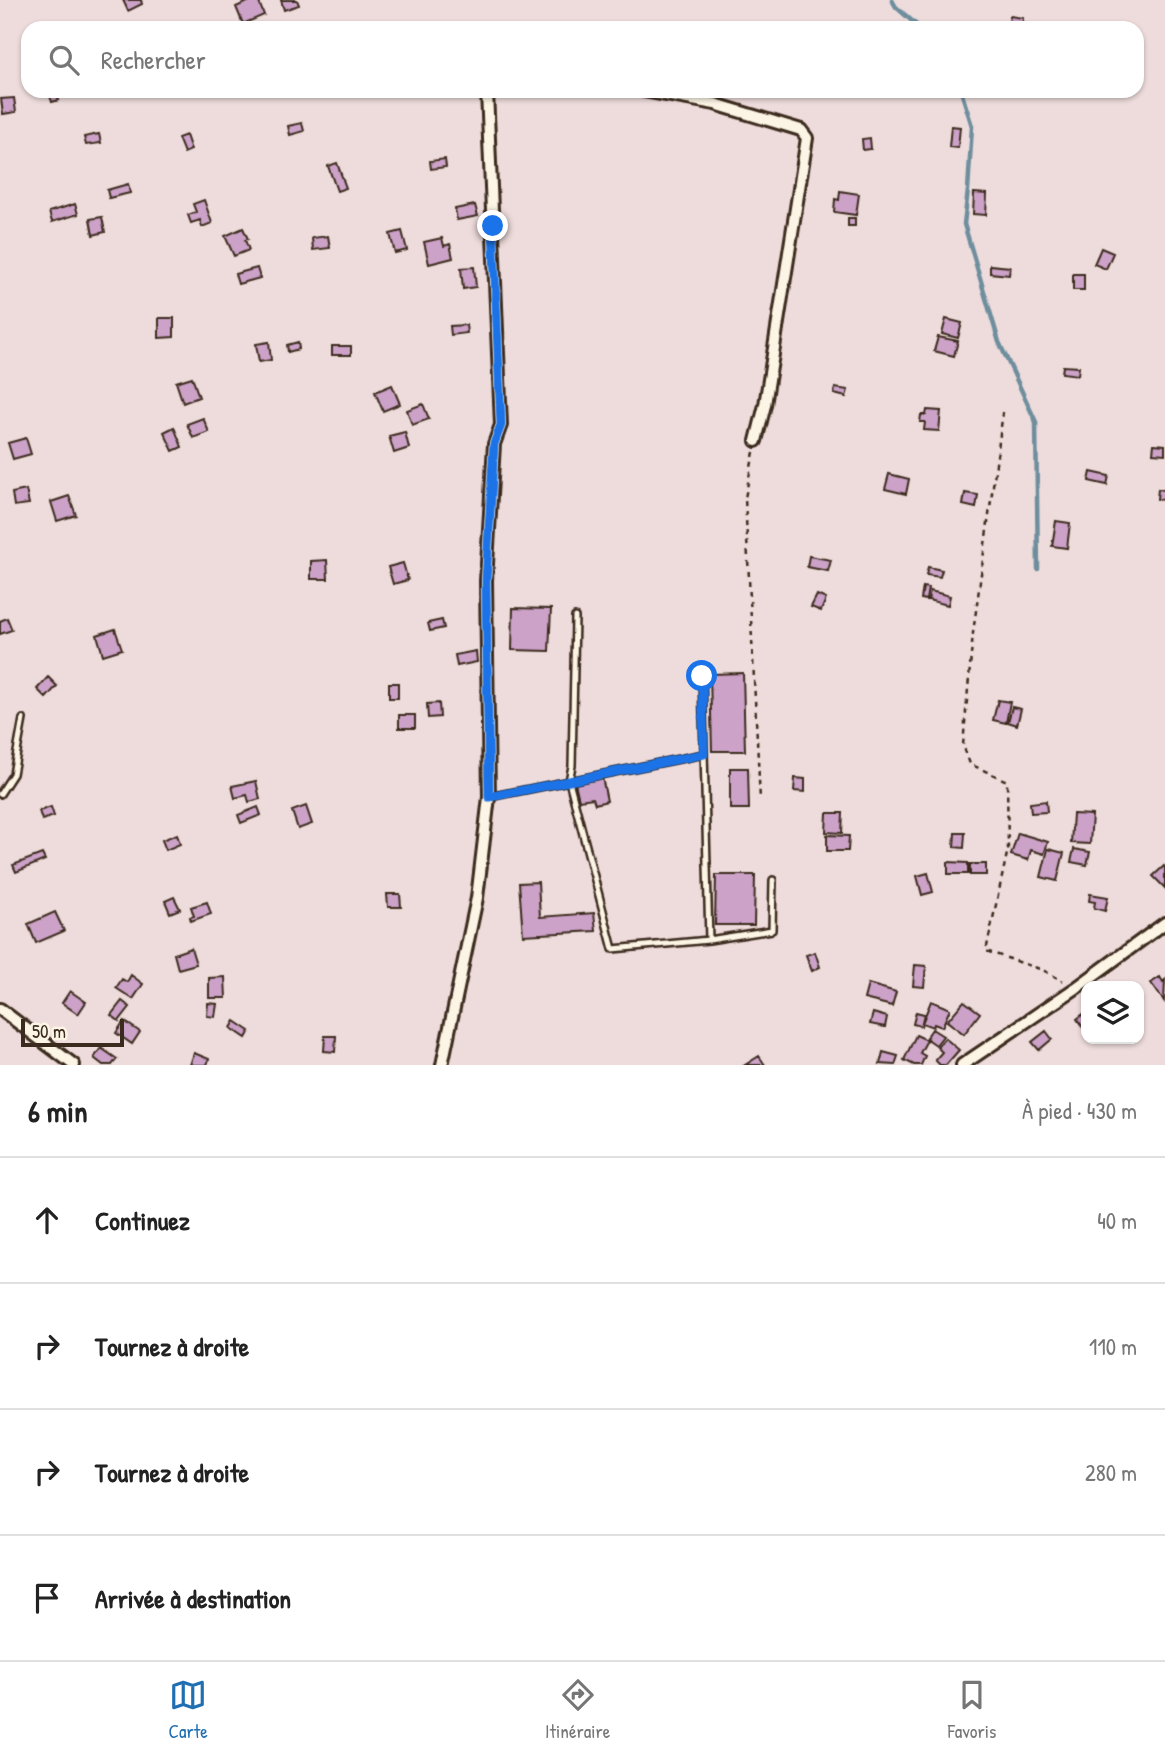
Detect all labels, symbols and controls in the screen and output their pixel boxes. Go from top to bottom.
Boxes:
search box [21,21,1144,98]
icon: search [45,41,83,79]
text: Rechercher [101,42,206,77]
route end [477,210,508,241]
route start [686,660,717,691]
map controls [1081,981,1144,1044]
button: layers [1081,981,1144,1044]
scale bar [21,1016,124,1048]
text: 50 m [32,1018,66,1044]
text: 6 min [28,1091,88,1131]
text: À pied · 430 m [1022,1095,1137,1126]
icon: ahead [28,1201,66,1239]
text: Continuez [95,1203,190,1238]
text: 40 m [1097,1205,1137,1236]
icon: right [28,1327,66,1365]
text: Tournez à droite [95,1329,249,1364]
text: 110 m [1089,1331,1137,1362]
icon: right [28,1453,66,1491]
text: Tournez à droite [95,1455,249,1490]
text: 280 m [1085,1457,1137,1488]
icon: arrive [28,1579,66,1617]
text: Arrivée à destination [95,1581,291,1616]
tab: Carte [169,1676,208,1744]
tab: Itinéraire [545,1676,610,1744]
tab: Favoris [948,1676,996,1744]

